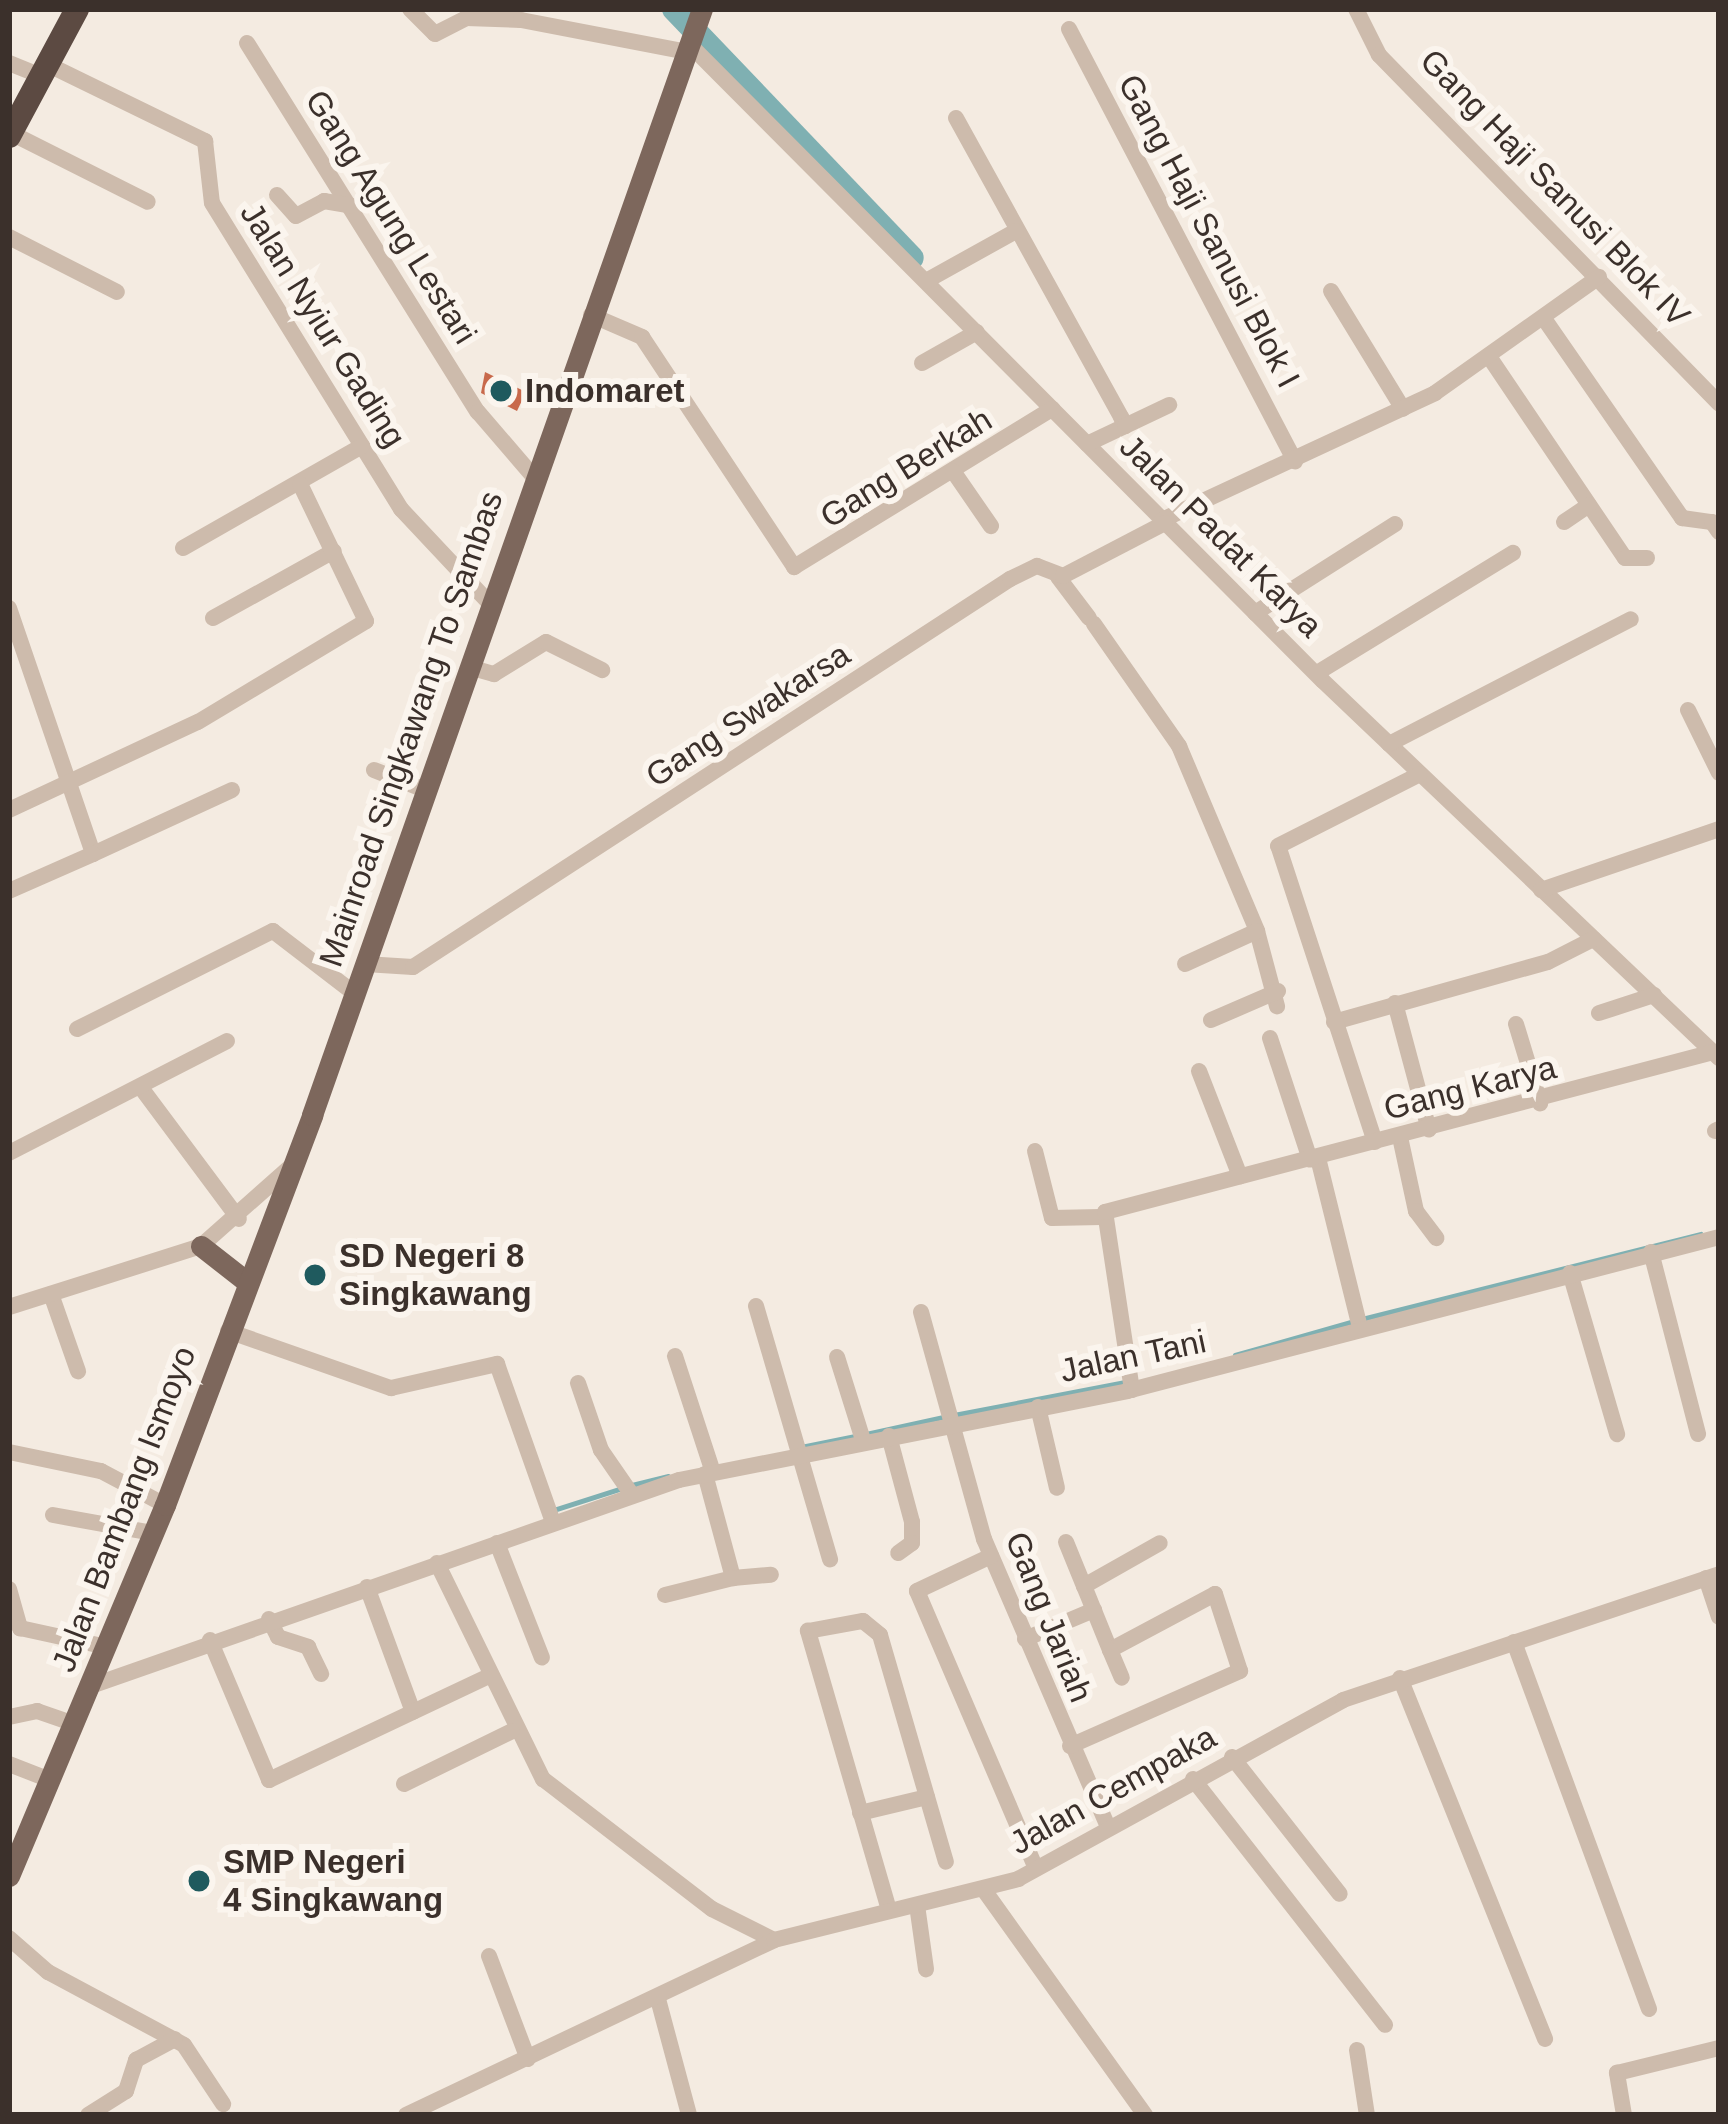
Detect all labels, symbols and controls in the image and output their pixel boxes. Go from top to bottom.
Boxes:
street label: Gang Haji Sanusi Blok IV [1412,41,1698,335]
street label: Gang Haji Sanusi Blok I [1110,68,1308,394]
street label: Gang Agung Lestari [296,82,486,352]
street label: Jalan Nyiur Gading [232,196,414,454]
place label: Indomaret [525,371,685,411]
marker: Indomaret [488,378,514,404]
street label: Gang Berkah [813,400,999,536]
street label: Jalan Padat Karya [1112,427,1330,645]
street label: Mainroad Singkawang To Sambas [311,486,511,972]
street label: Gang Swakarsa [639,634,857,796]
street label: Gang Karya [1380,1047,1560,1129]
place label: SD Negeri 8 Singkawang [339,1236,532,1314]
marker: SD Negeri 8 Singkawang [302,1262,328,1288]
street label: Jalan Tani [1056,1321,1210,1391]
street label: Jalan Bambang Ismoyo [44,1341,204,1677]
street label: Gang Jariah [997,1526,1101,1708]
street label: Jalan Cempaka [1003,1717,1223,1863]
place label: SMP Negeri 4 Singkawang [223,1842,443,1920]
marker: SMP Negeri 4 Singkawang [186,1868,212,1894]

